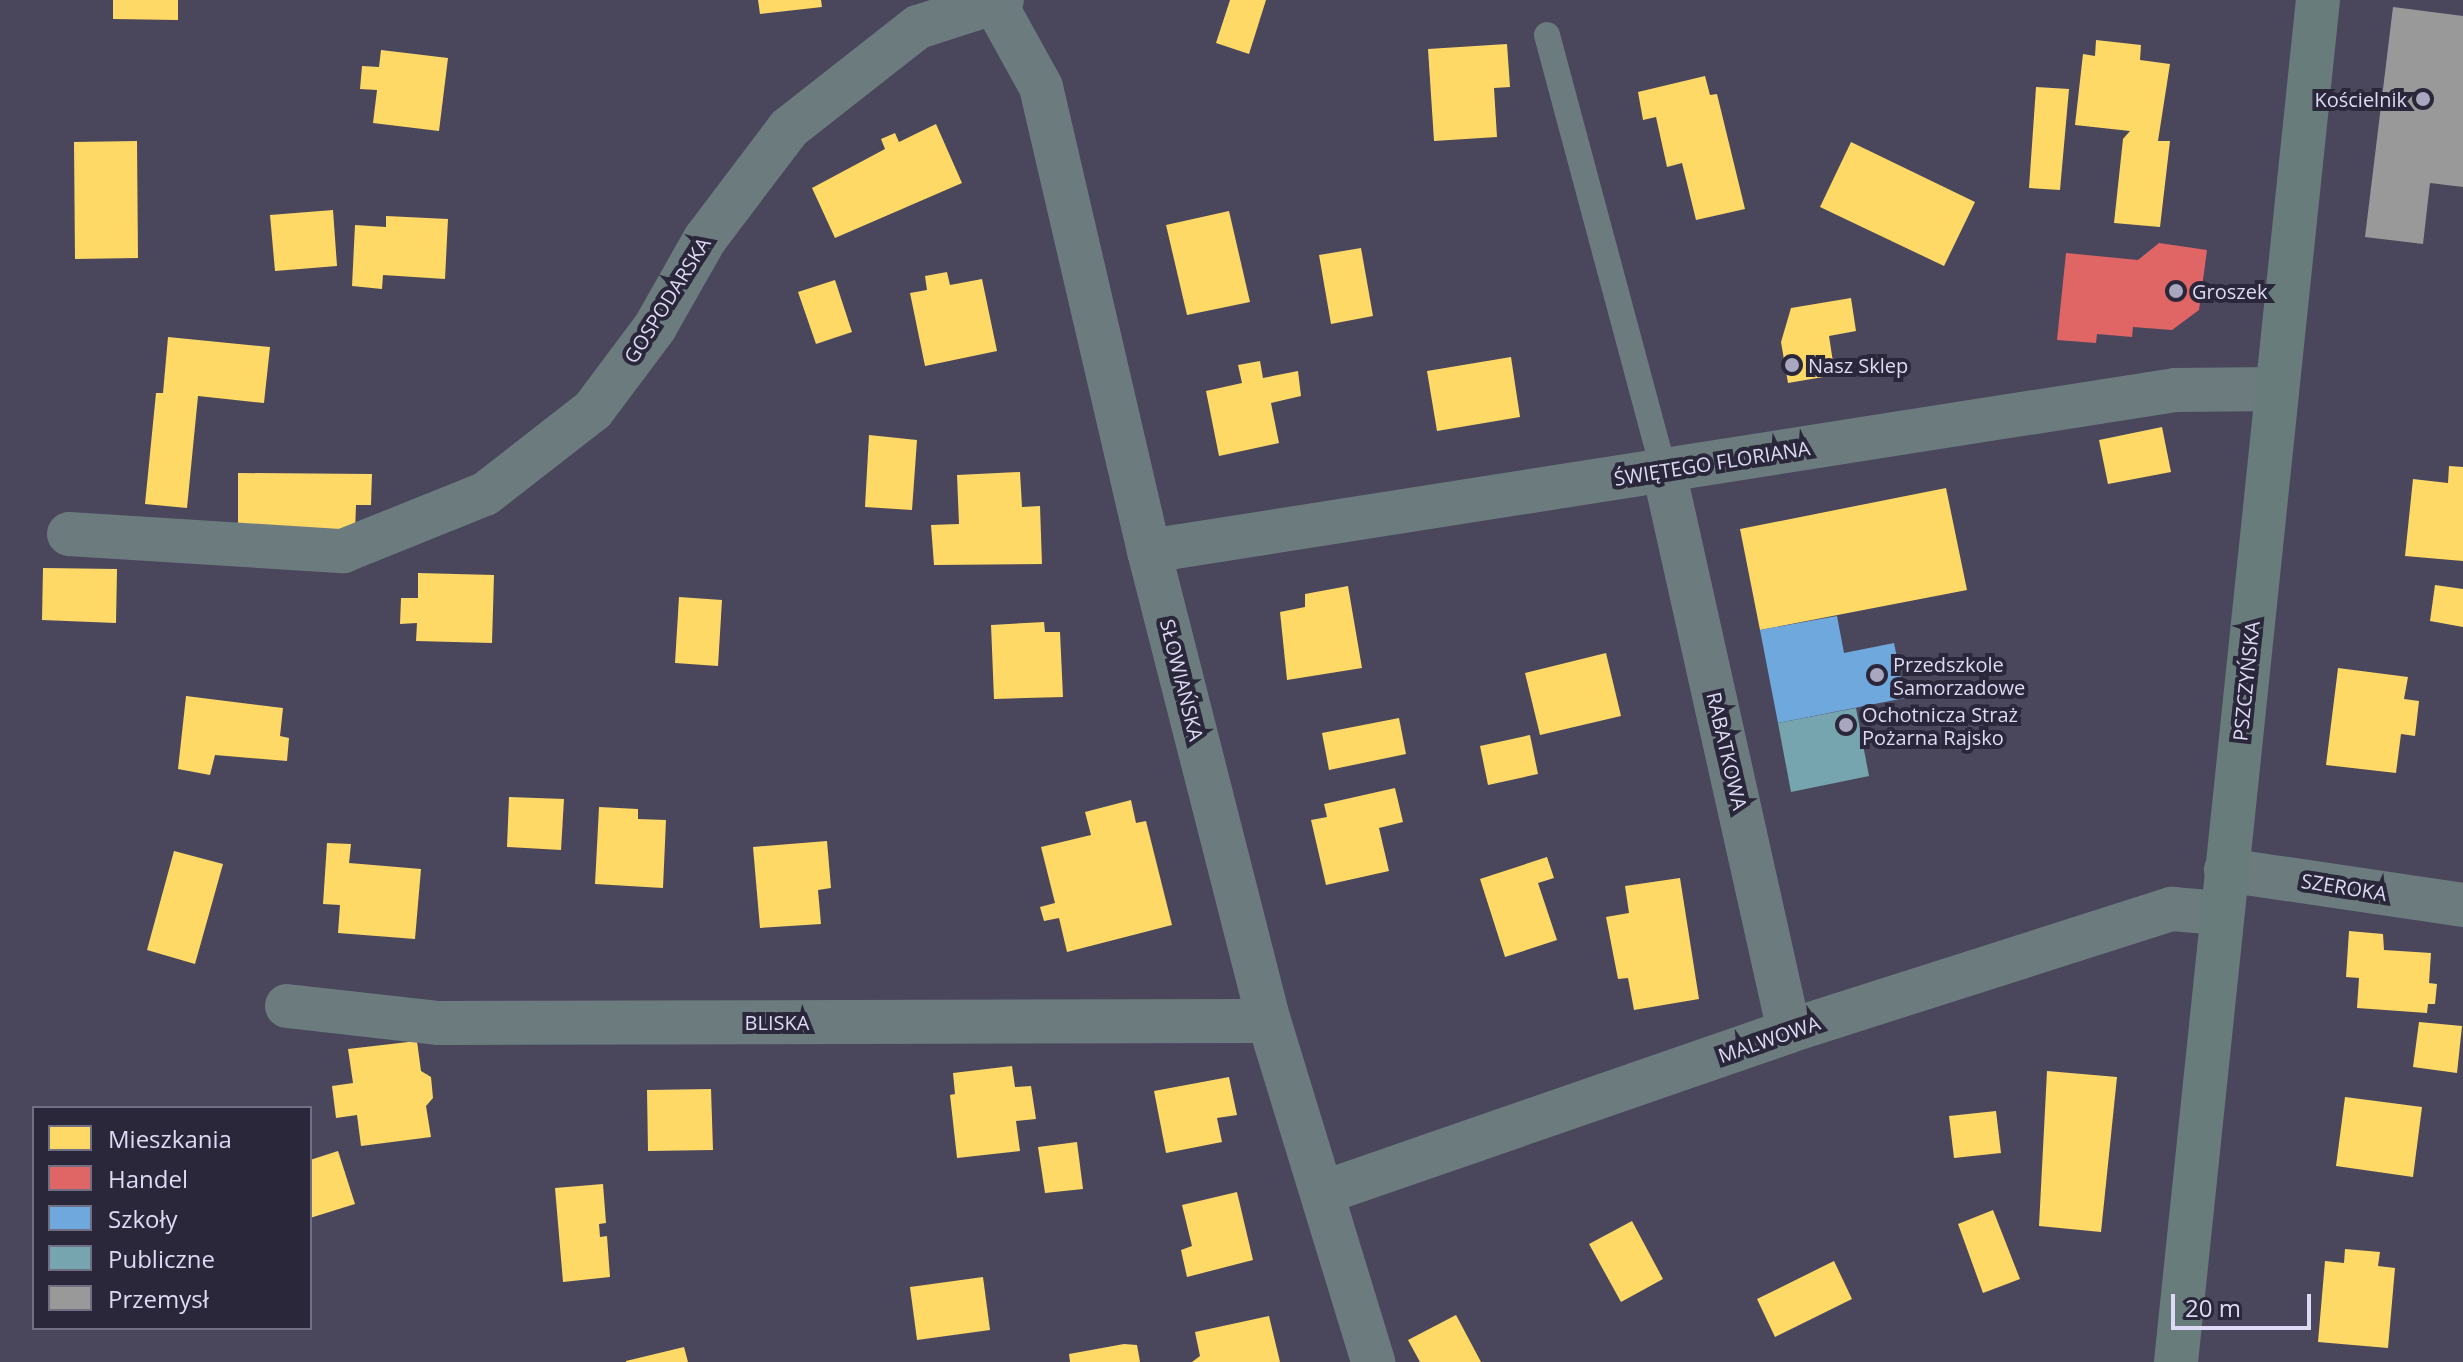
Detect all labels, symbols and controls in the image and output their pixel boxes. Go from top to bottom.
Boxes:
place label: Kościelnik [2314,87,2407,111]
marker: Kościelnik [2414,90,2432,108]
street label: GOSPODARSKA [619,233,715,367]
place label: Groszek [2192,279,2267,303]
marker: Groszek [2167,282,2185,300]
place label: Nasz Sklep [1808,353,1908,377]
marker: Nasz Sklep [1783,356,1801,374]
street label: ŚWIĘTEGO FLORIANA [1612,436,1812,490]
street label: SŁOWIAŃSKA [1155,617,1209,743]
street label: PSZCZYŃSKA [2228,620,2264,742]
place label: Przedszkole Samorzadowe [1893,652,2025,699]
marker: Przedszkole Samorzadowe [1868,666,1886,684]
street label: RABATKOWA [1702,690,1752,812]
place label: Ochotnicza Straż Pożarna Rajsko [1862,702,2018,749]
marker: Ochotnicza Straż Pożarna Rajsko [1837,716,1855,734]
street label: SZEROKA [2299,868,2389,906]
street label: BLISKA [745,1010,809,1034]
street label: MALWOWA [1715,1010,1823,1068]
legend [32,1106,312,1330]
text: Mieszkania [108,1122,232,1155]
text: Handel [108,1162,188,1195]
text: Szkoły [108,1202,178,1235]
text: Publiczne [108,1242,215,1275]
scale bar [2175,1278,2315,1328]
text: Przemysł [108,1282,209,1315]
text: 20 m [2185,1291,2241,1324]

